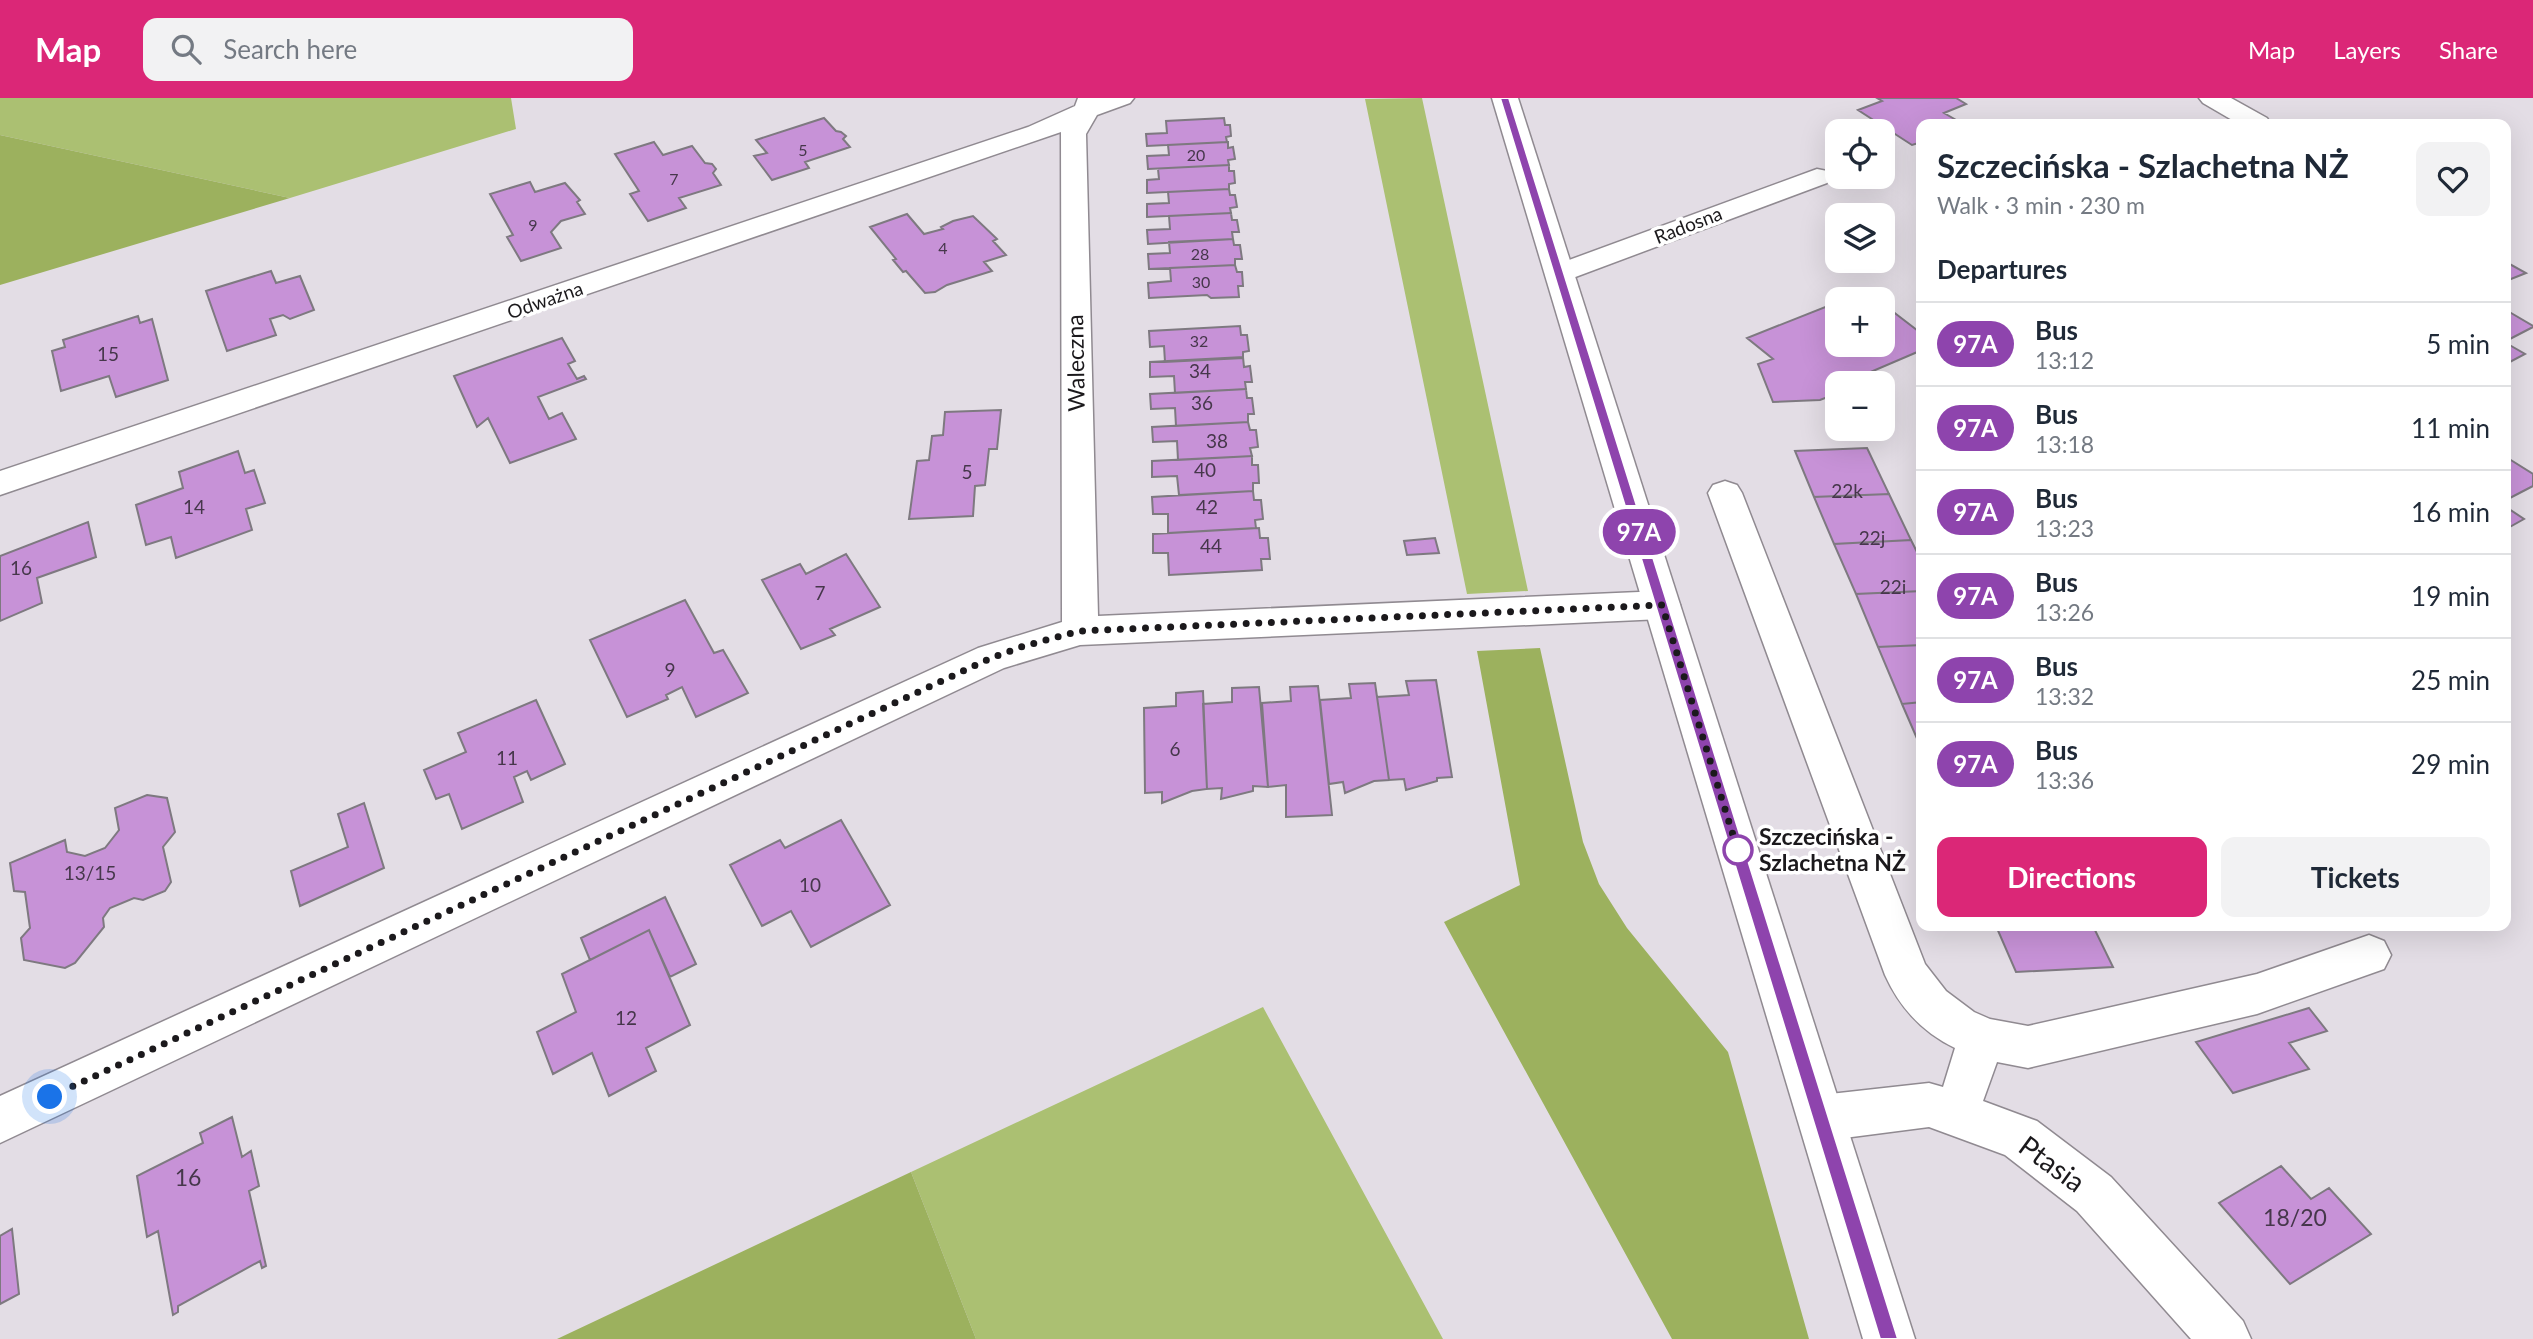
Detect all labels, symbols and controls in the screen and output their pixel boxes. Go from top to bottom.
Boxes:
search box [143,18,633,81]
text: Map [35,29,101,69]
icon: search [167,30,205,68]
text: Search here [223,33,357,65]
text: Map [2248,35,2295,64]
text: Layers [2333,35,2401,64]
text: Share [2439,35,2498,64]
map controls [1825,119,1895,441]
button: locate [1825,119,1895,189]
house number: 5 [798,140,808,159]
button: heart [2416,142,2490,216]
house number: 20 [1187,145,1205,164]
text: Szczecińska - Szlachetna NŻ [1937,145,2349,185]
house number: 7 [669,169,679,188]
text: Walk · 3 min · 230 m [1937,191,2145,219]
street label: Radosna [1651,201,1725,248]
button: layers [1825,203,1895,273]
house number: 9 [528,215,538,234]
house number: 4 [938,238,948,257]
house number: 28 [1191,244,1209,263]
text: Departures [1937,253,2067,285]
house number: 30 [1192,272,1210,291]
street label: Odważna [504,276,586,323]
button: + [1825,287,1895,357]
street label: Waleczna [1060,314,1090,412]
text: Bus [2035,314,2078,346]
text: 5 min [2426,328,2490,360]
text: 97A [1953,329,1998,358]
house number: 32 [1190,331,1208,350]
house number: 15 [97,342,119,365]
text: 13:12 [2035,346,2094,374]
house number: 34 [1189,359,1211,382]
button: − [1825,371,1895,441]
house number: 36 [1191,391,1213,414]
text: Bus [2035,398,2078,430]
text: 11 min [2411,412,2490,444]
text: 97A [1953,413,1998,442]
house number: 38 [1206,429,1228,452]
text: 13:18 [2035,430,2094,458]
house number: 40 [1194,458,1216,481]
house number: 5 [961,460,973,483]
house number: 22k [1831,479,1863,502]
text: Bus [2035,482,2078,514]
house number: 14 [183,495,205,518]
house number: 42 [1196,495,1218,518]
text: 16 min [2411,496,2490,528]
text: 97A [1953,497,1998,526]
line badge: 97A [1599,509,1679,555]
text: 13:23 [2035,514,2094,542]
text: 97A [1617,517,1661,546]
house number: 22j [1859,526,1885,549]
house number: 44 [1200,534,1222,557]
house number: 16 [10,556,32,579]
text: Bus [2035,566,2078,598]
house number: 22i [1880,575,1906,598]
text: 19 min [2411,580,2490,612]
house number: 7 [814,581,826,604]
text: 97A [1953,581,1998,610]
text: 13:26 [2035,598,2094,626]
text: Bus [2035,650,2078,682]
house number: 9 [664,658,676,681]
text: 25 min [2411,664,2490,696]
text: 97A [1953,665,1998,694]
text: 13:32 [2035,682,2094,710]
text: Bus [2035,734,2078,766]
house number: 6 [1169,737,1181,760]
house number: 11 [496,746,518,769]
text: 29 min [2411,748,2490,780]
text: 97A [1953,749,1998,778]
text: 13:36 [2035,766,2094,794]
place label: Szczecińska - Szlachetna NŻ [1759,822,1906,876]
marker: Szczecińska - Szlachetna NŻ [1723,835,1753,865]
button: Directions [1937,837,2207,917]
button: Tickets [2221,837,2490,917]
house number: 13/15 [64,861,116,884]
house number: 10 [799,873,821,896]
house number: 12 [615,1006,637,1029]
your location [32,1079,67,1114]
street label: Ptasia [2013,1128,2092,1199]
house number: 16 [175,1163,201,1191]
house number: 18/20 [2263,1203,2327,1231]

